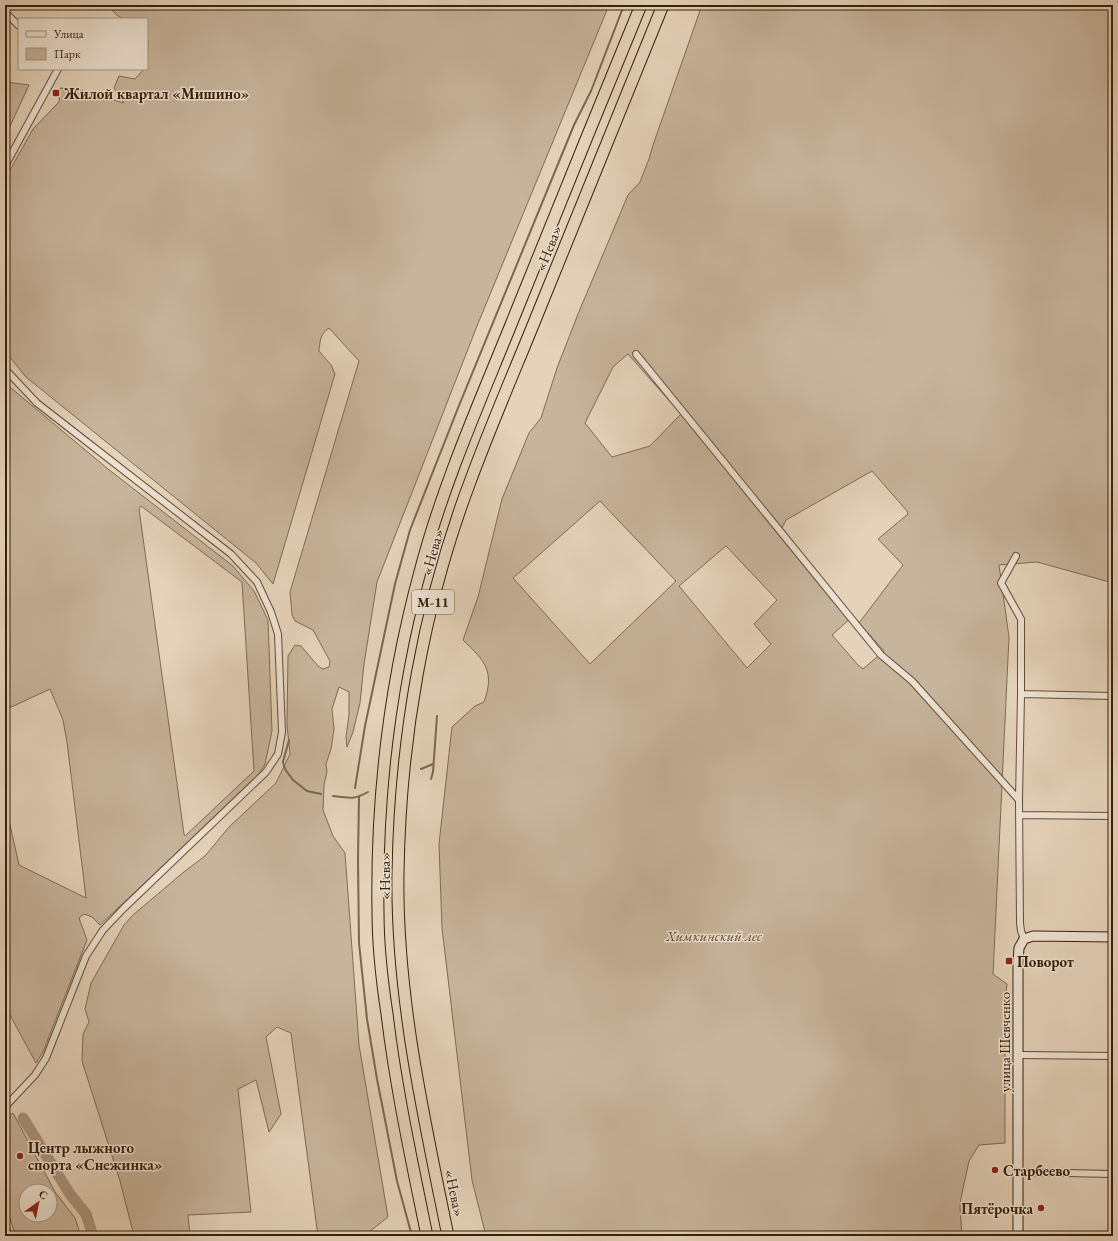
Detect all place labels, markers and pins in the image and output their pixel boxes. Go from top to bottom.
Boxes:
place label: Жилой квартал «Мишино» [63,84,250,103]
marker: Жилой квартал «Мишино» [51,88,61,98]
place label: Поворот [1017,952,1074,971]
marker: Поворот [1004,956,1014,966]
place label: Центр лыжного спорта «Снежинка» [28,1138,163,1174]
marker: Центр лыжного спорта «Снежинка» [15,1151,25,1161]
place label: Старбеево [1003,1161,1070,1180]
marker: Старбеево [990,1165,1000,1175]
place label: Пятёрочка [961,1199,1033,1218]
marker: Пятёрочка [1036,1203,1046,1213]

